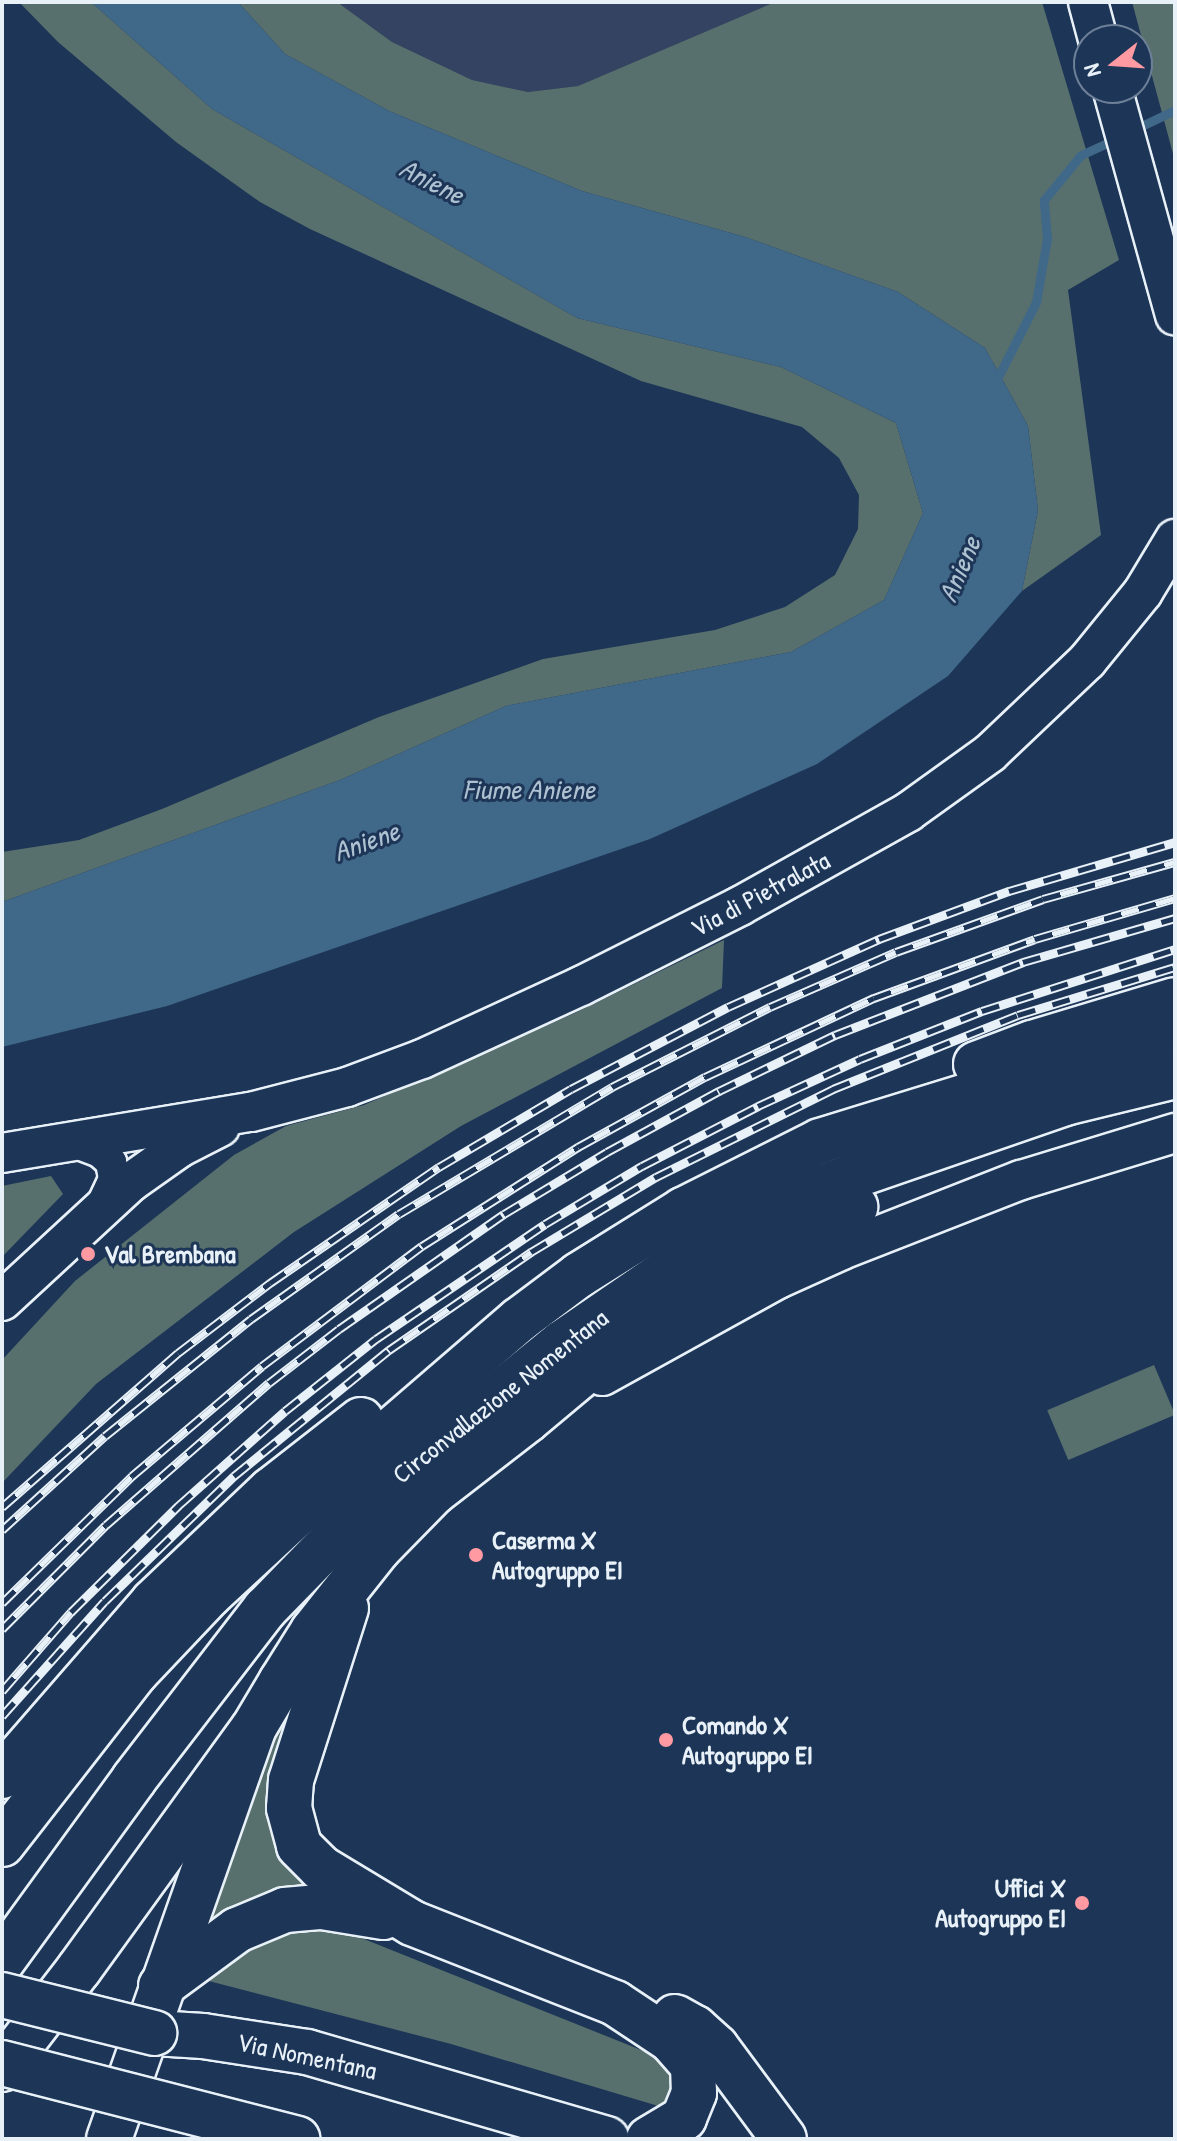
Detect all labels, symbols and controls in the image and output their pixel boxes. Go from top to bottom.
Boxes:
north arrow [1073,24,1153,104]
text: N [1076,60,1108,80]
water label: Aniene [394,151,470,211]
water label: Aniene [930,531,988,607]
water label: Fiume Aniene [463,772,595,806]
water label: Aniene [329,814,403,868]
street label: Via di Pietralata [685,844,835,944]
place label: Val Brembana [104,1238,236,1270]
marker: Val Brembana [79,1245,97,1263]
street label: Circonvallazione Nomentana [386,1302,614,1490]
place label: Caserma X Autogruppo EI [492,1524,623,1586]
marker: Caserma X Autogruppo EI [467,1546,485,1564]
place label: Comando X Autogruppo EI [682,1709,813,1770]
marker: Comando X Autogruppo EI [657,1731,675,1749]
place label: Uffici X Autogruppo EI [935,1872,1066,1934]
marker: Uffici X Autogruppo EI [1073,1894,1091,1912]
street label: Via Nomentana [234,2026,380,2086]

